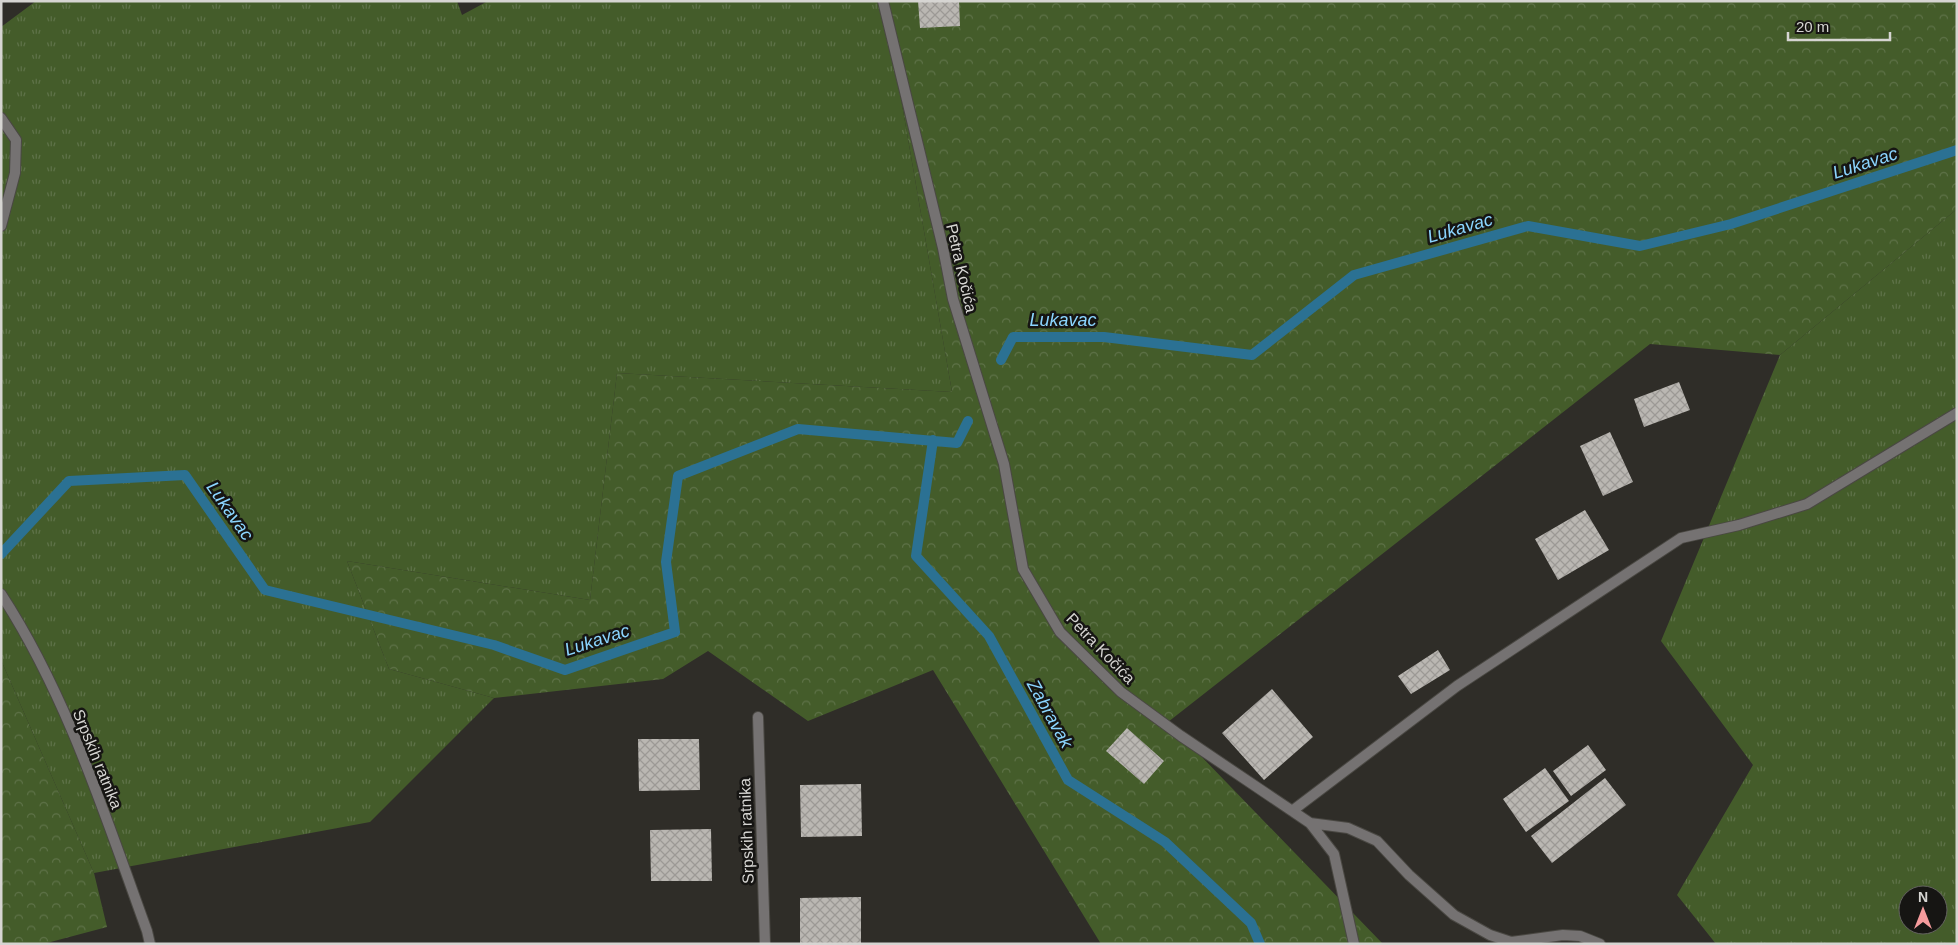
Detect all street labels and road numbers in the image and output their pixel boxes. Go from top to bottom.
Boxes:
street label: Petra Kočića [943,222,980,314]
street label: Petra Kočića [1063,610,1138,687]
street label: Srpskih ratnika [70,707,125,812]
street label: Srpskih ratnika [736,778,757,884]

